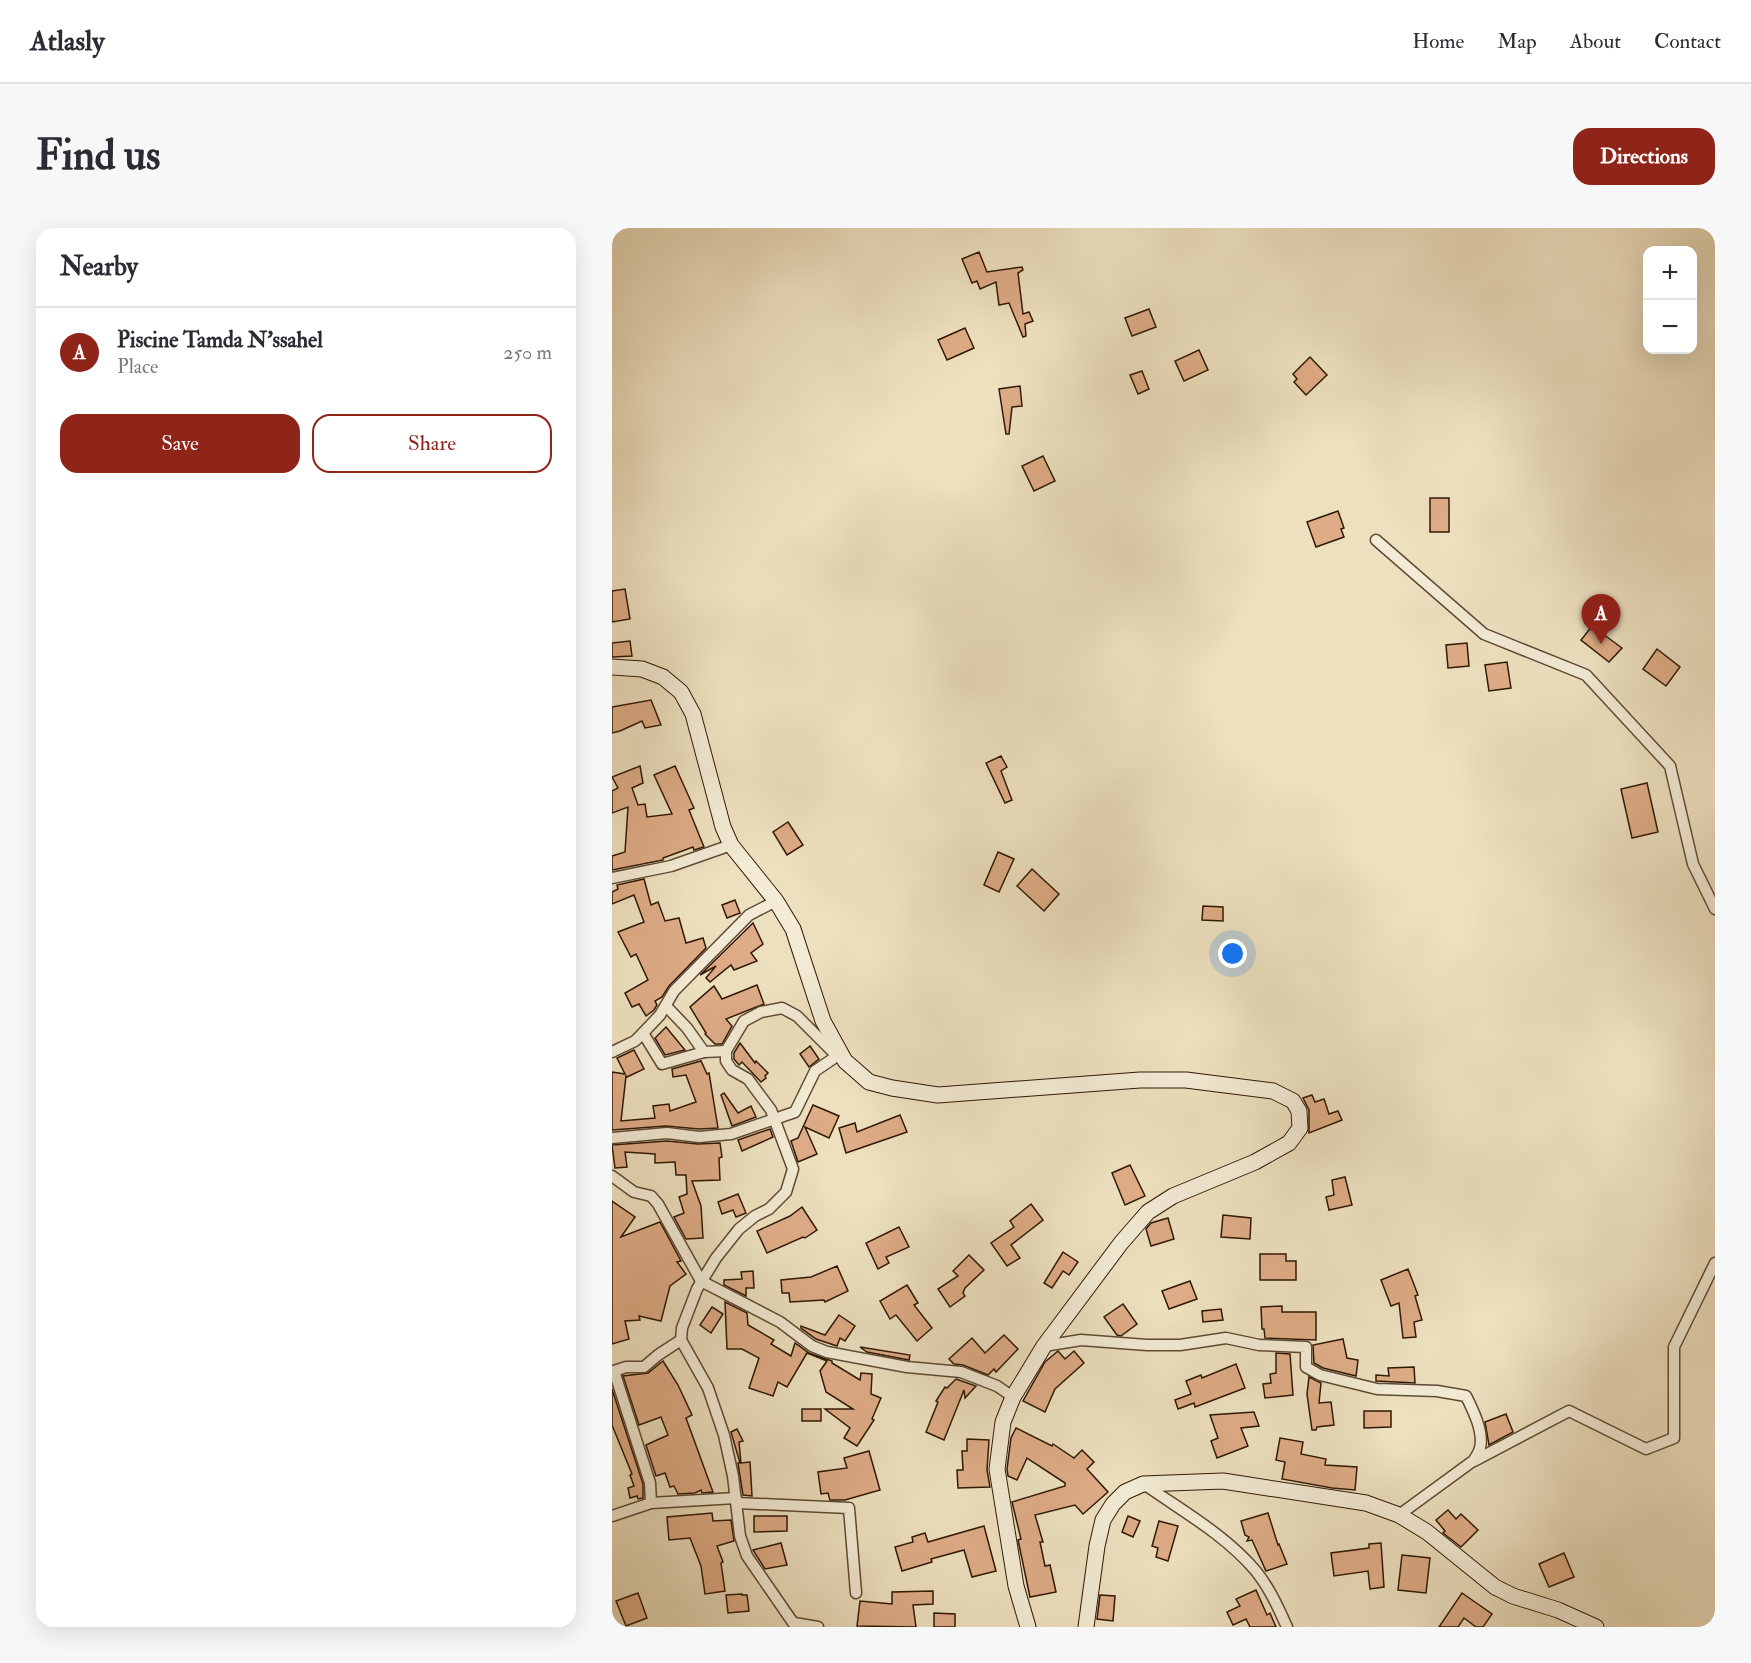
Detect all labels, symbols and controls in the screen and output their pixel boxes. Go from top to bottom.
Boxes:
text: Atlasly [30,24,104,59]
text: Home [1412,28,1464,55]
text: Map [1497,28,1537,55]
text: About [1570,28,1621,55]
text: Contact [1654,28,1721,55]
button: Directions [1573,128,1715,185]
text: Find us [36,130,160,182]
map controls [1643,246,1697,354]
button: + [1643,246,1697,300]
text: Nearby [60,251,138,283]
button: − [1643,300,1697,354]
text: Piscine Tamda N'ssahel [117,326,323,354]
text: A [73,340,86,365]
text: 250 m [503,340,552,365]
text: Place [117,354,158,379]
button: Save [60,414,300,473]
button: Share [312,414,552,473]
pin: A [1582,594,1620,644]
your location [1218,939,1247,968]

